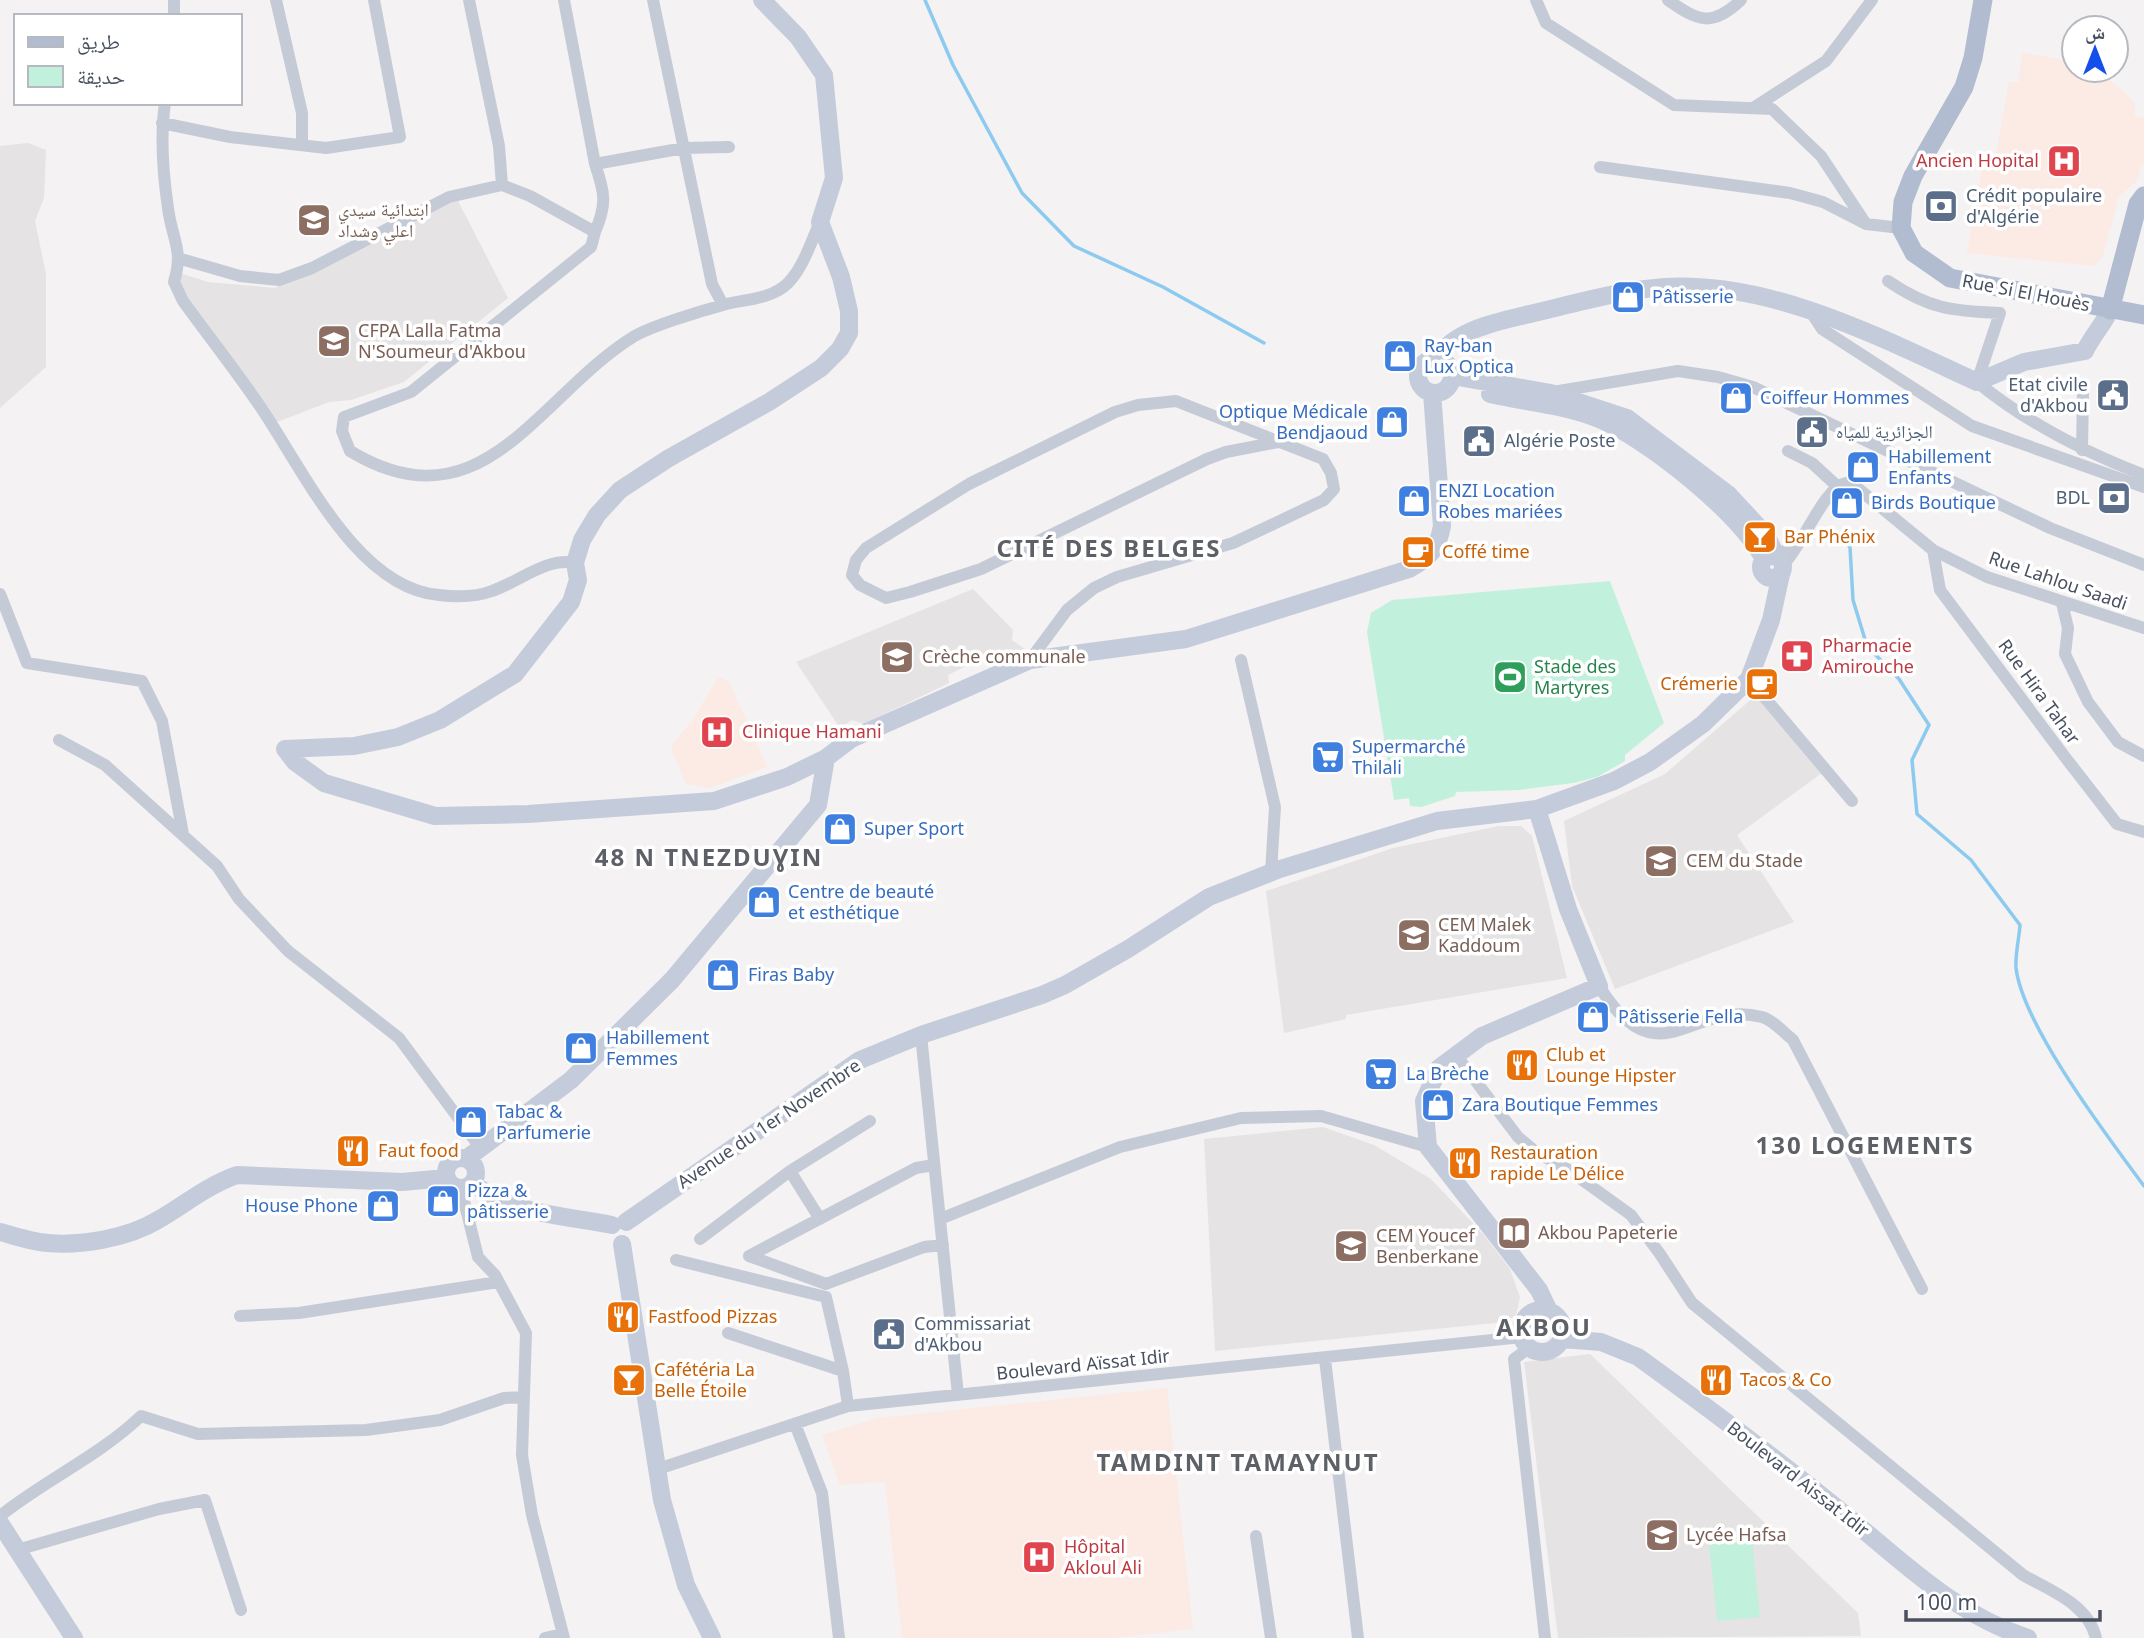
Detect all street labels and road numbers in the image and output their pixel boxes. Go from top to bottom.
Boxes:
street label: Rue Si El Houès [1960,268,2092,316]
street label: Rue Lahlou Saadi [1986,545,2131,615]
street label: Rue Hira Tahar [1994,634,2086,749]
street label: Avenue du 1er Novembre [672,1053,865,1193]
street label: Boulevard Aïssat Idir [995,1343,1171,1385]
street label: Boulevard Aissat Idir [1723,1415,1875,1542]

